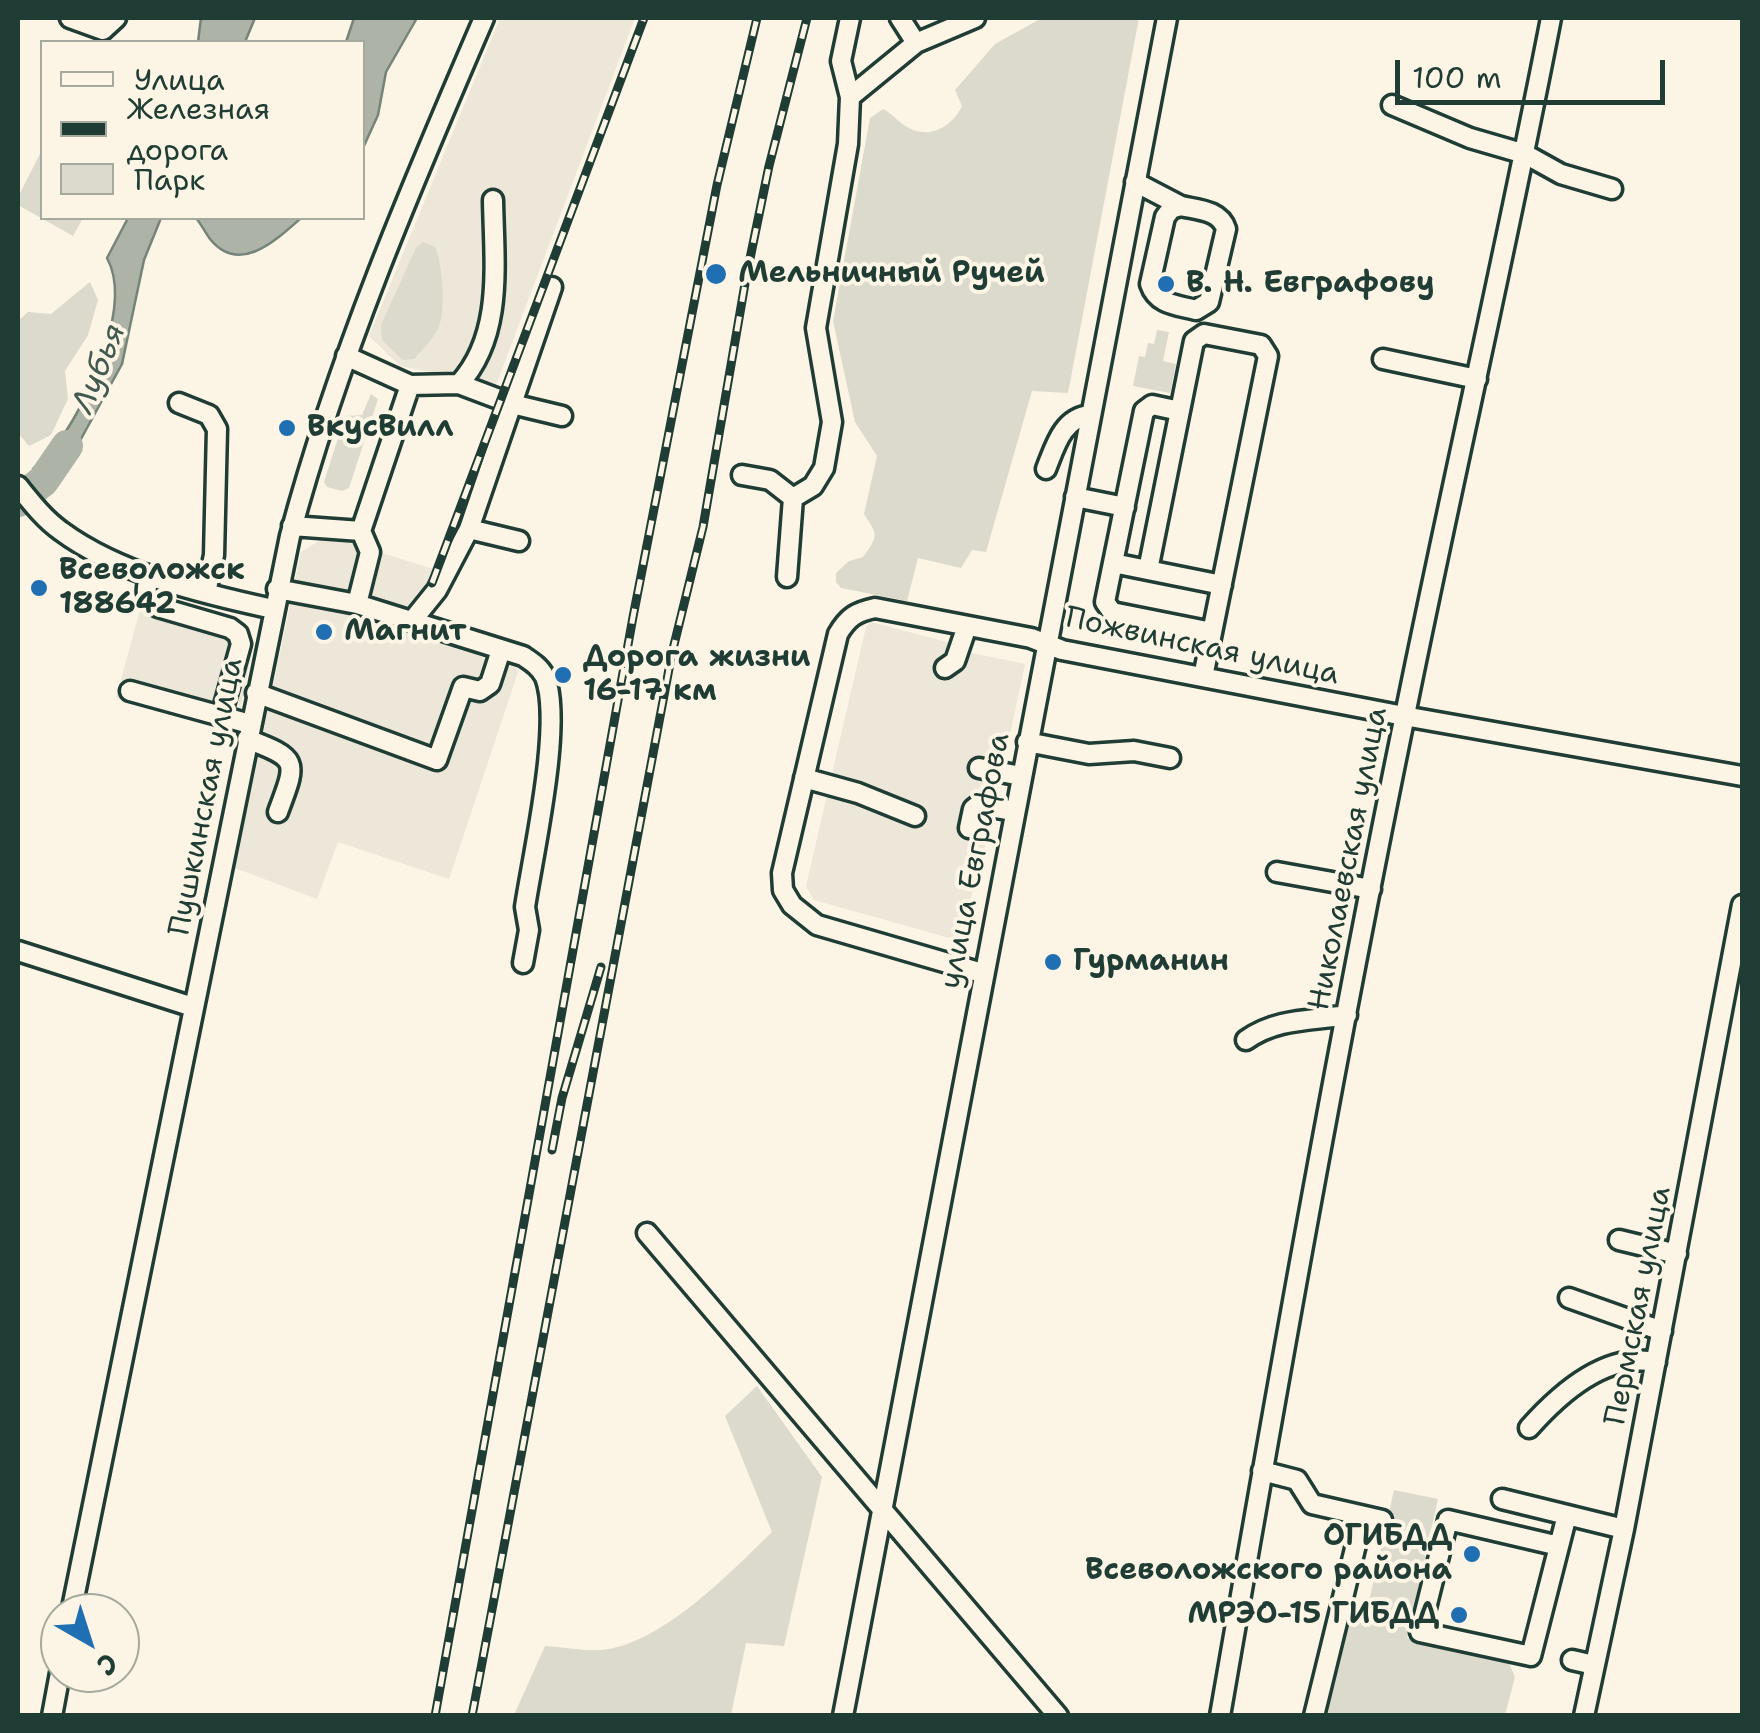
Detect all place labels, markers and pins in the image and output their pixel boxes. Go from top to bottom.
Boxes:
place label: Мельничный Ручей [738,256,1045,292]
marker: Мельничный Ручей [703,261,729,287]
place label: В. Н. Евграфову [1186,266,1434,302]
marker: В. Н. Евграфову [1155,273,1177,295]
place label: ВкусВилл [307,410,453,446]
marker: ВкусВилл [276,417,298,439]
place label: Всеволожск 188642 [59,553,245,624]
marker: Всеволожск 188642 [28,577,50,599]
place label: Магнит [344,614,467,650]
marker: Магнит [313,621,335,643]
place label: Дорога жизни 16-17 км [583,640,811,710]
marker: Дорога жизни 16-17 км [552,664,574,686]
place label: Гурманин [1073,944,1229,980]
marker: Гурманин [1042,951,1064,973]
place label: ОГИБДД Всеволожского района [1085,1519,1452,1590]
marker: ОГИБДД Всеволожского района [1461,1543,1483,1565]
place label: МРЭО-15 ГИБДД [1187,1597,1439,1633]
marker: МРЭО-15 ГИБДД [1448,1604,1470,1626]

